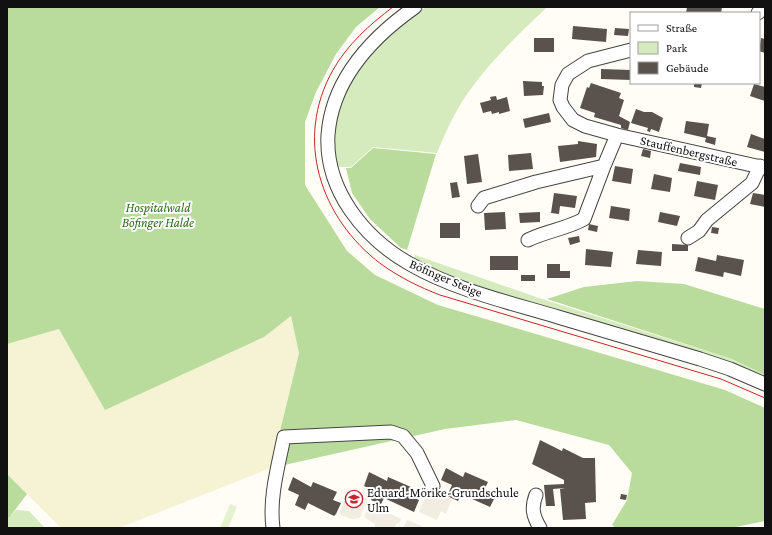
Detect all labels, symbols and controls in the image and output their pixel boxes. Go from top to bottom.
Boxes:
legend [630,12,760,84]
text: Straße [666,21,697,35]
text: Park [666,41,688,55]
text: Gebäude [666,61,708,75]
street label: Stauffenbergstraße [639,133,739,170]
park label: Hospitalwald Böfinger Halde [122,200,194,230]
street label: Böfinger Steige [407,256,485,300]
place label: Eduard-Mörike-Grundschule Ulm [367,485,519,515]
school or university icon: Eduard-Mörike-Grundschule Ulm [344,489,364,509]

